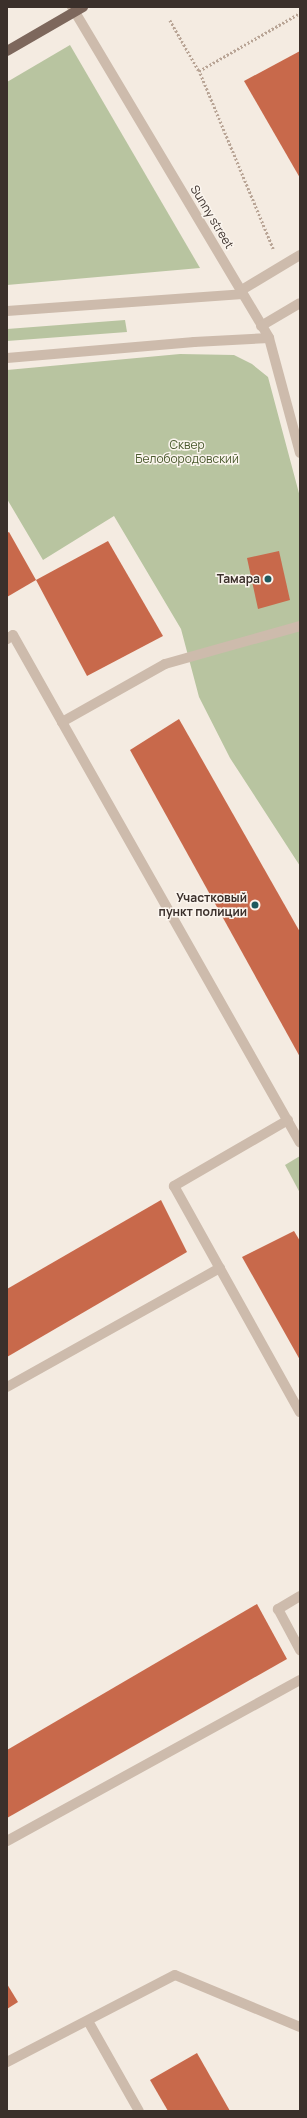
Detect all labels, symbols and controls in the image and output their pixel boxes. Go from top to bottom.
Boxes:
street label: Sunny street [187,183,237,251]
park label: Сквер Белобородовский [135,438,239,466]
place label: Тамара [217,572,260,586]
marker: Тамара [263,574,273,584]
place label: Участковый пункт полиции [159,891,247,919]
marker: Участковый пункт полиции [250,900,260,910]

